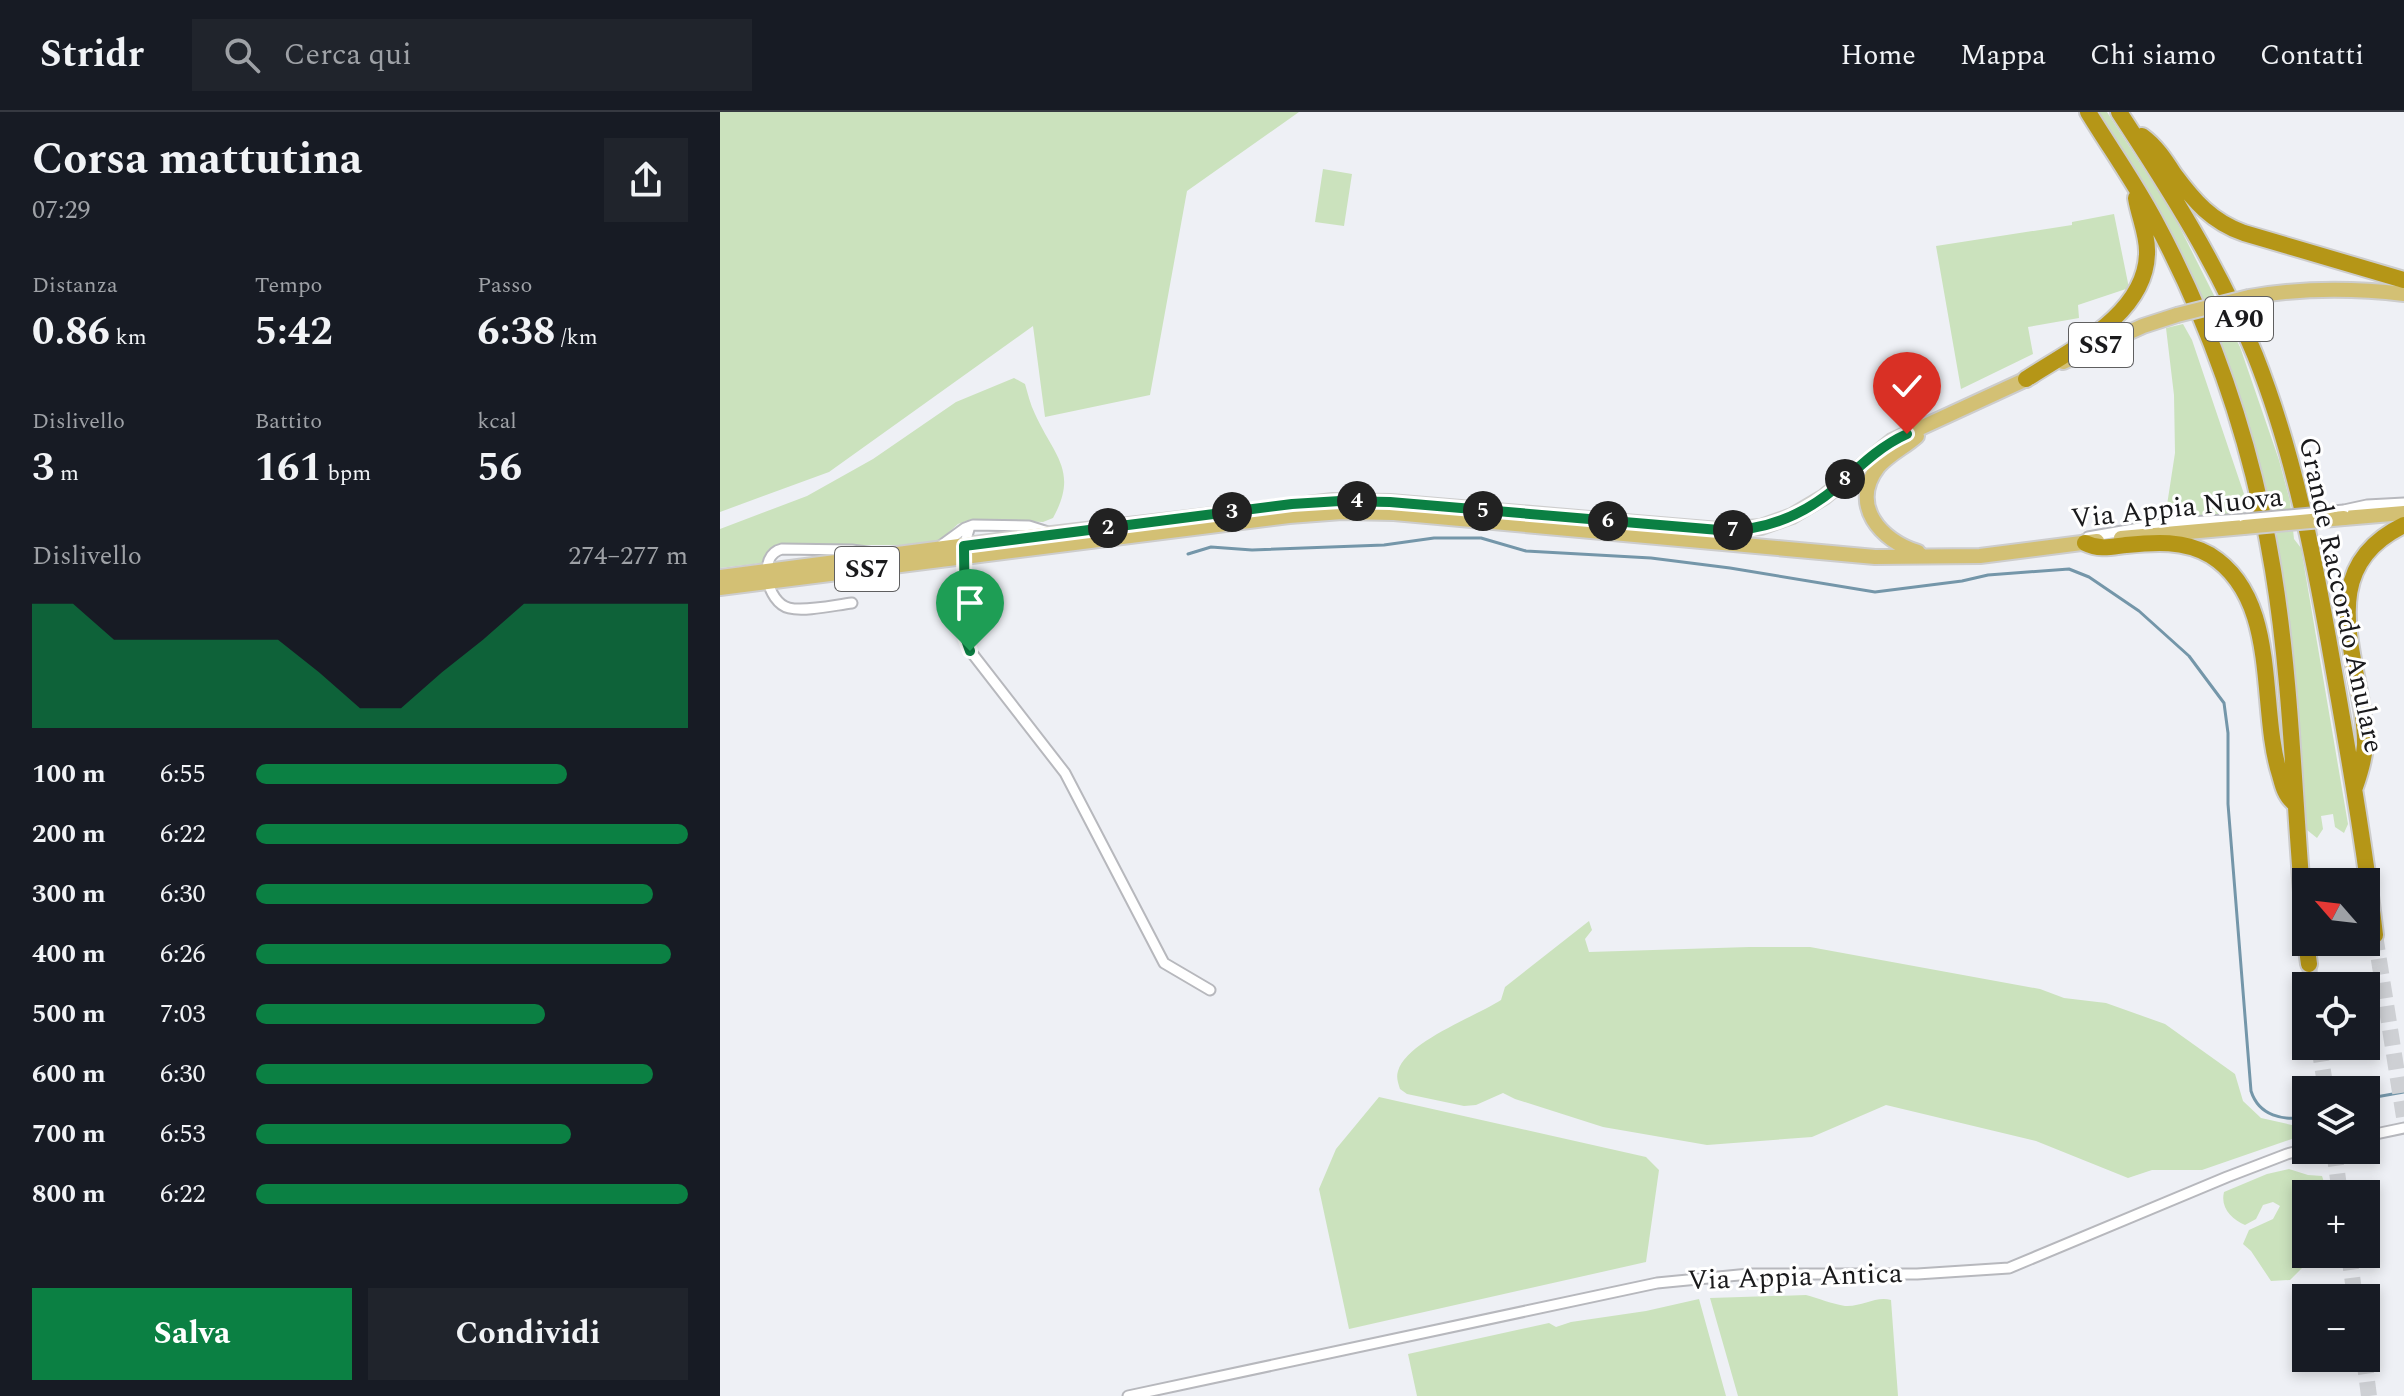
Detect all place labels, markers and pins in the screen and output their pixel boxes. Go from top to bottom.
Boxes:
pin [1873,352,1941,434]
pin: 8 [1825,459,1865,499]
pin: 4 [1337,481,1377,521]
pin: 5 [1463,491,1503,531]
pin: 3 [1212,492,1252,532]
pin: 6 [1588,501,1628,541]
pin: 2 [1088,508,1128,548]
pin: 7 [1713,510,1753,550]
pin [936,569,1004,651]

